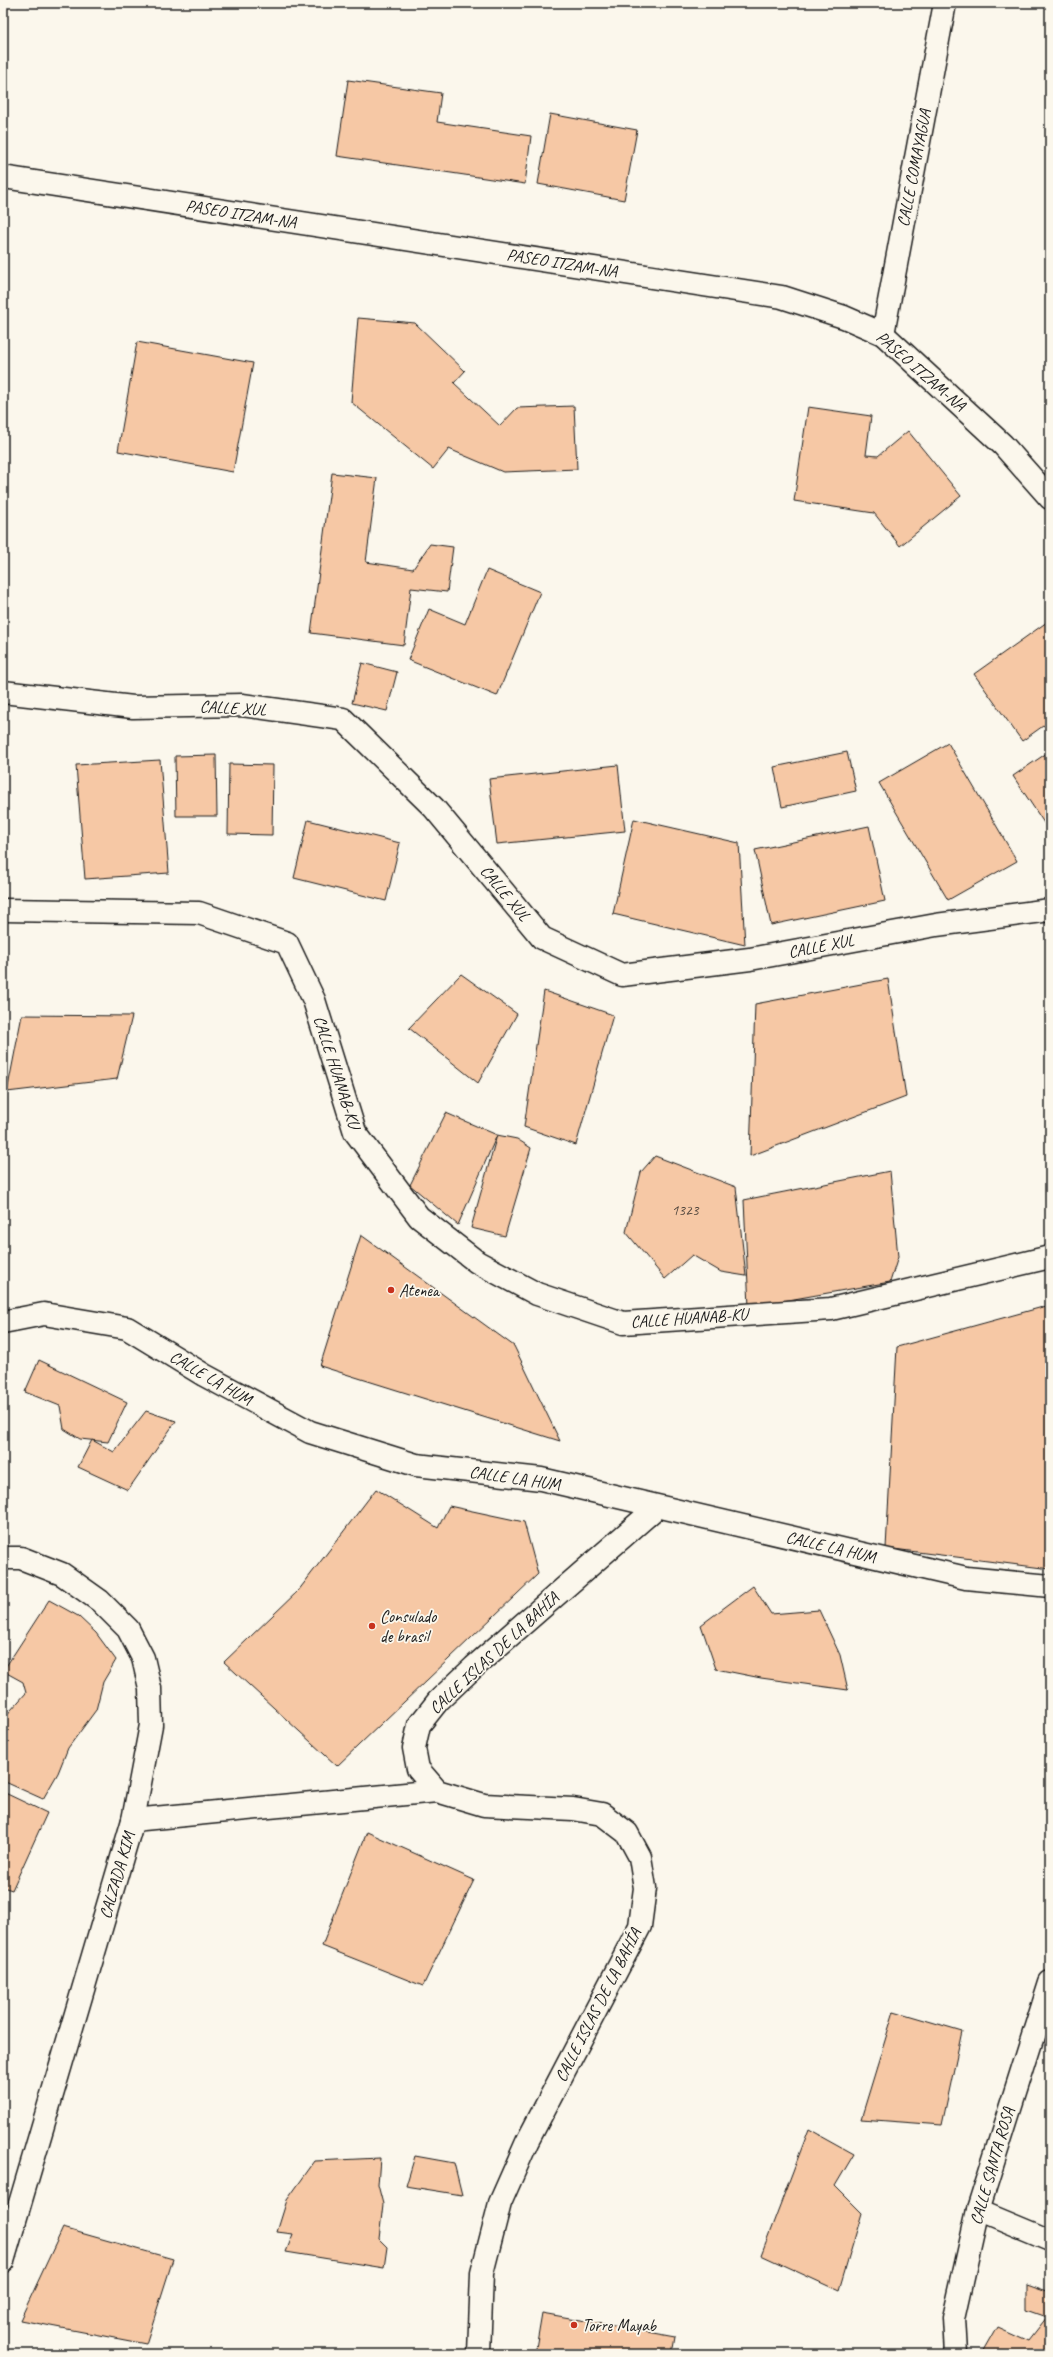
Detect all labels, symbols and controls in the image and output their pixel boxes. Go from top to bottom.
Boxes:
street label: CALLE COMAYAGUA [892,106,936,228]
street label: PASEO ITZAM-NA [184,195,299,233]
street label: PASEO ITZAM-NA [505,244,620,282]
street label: PASEO ITZAM-NA [872,326,971,417]
street label: CALLE XUL [199,696,267,720]
street label: CALLE XUL [476,861,535,926]
street label: CALLE XUL [786,929,856,963]
street label: CALLE HUANAB-KU [309,1013,366,1135]
house number: 1323 [671,1201,700,1220]
place label: Atenea [399,1280,441,1301]
marker: Atenea [386,1285,396,1295]
street label: CALLE HUANAB-KU [630,1303,752,1333]
street label: CALLE LA HUM [166,1346,257,1410]
street label: CALLE LA HUM [468,1461,563,1495]
street label: CALLE LA HUM [784,1526,879,1568]
street label: CALLE ISLAS DE LA BAHÍA [424,1586,564,1718]
place label: Consulado de brasil [380,1606,437,1647]
marker: Consulado de brasil [367,1621,377,1631]
street label: CALZADA KIM [95,1828,140,1921]
street label: CALLE ISLAS DE LA BAHÍA [549,1923,646,2085]
street label: CALLE SANTA ROSA [965,2104,1019,2227]
place label: Torre Mayab [582,2315,658,2336]
marker: Torre Mayab [569,2320,579,2330]

